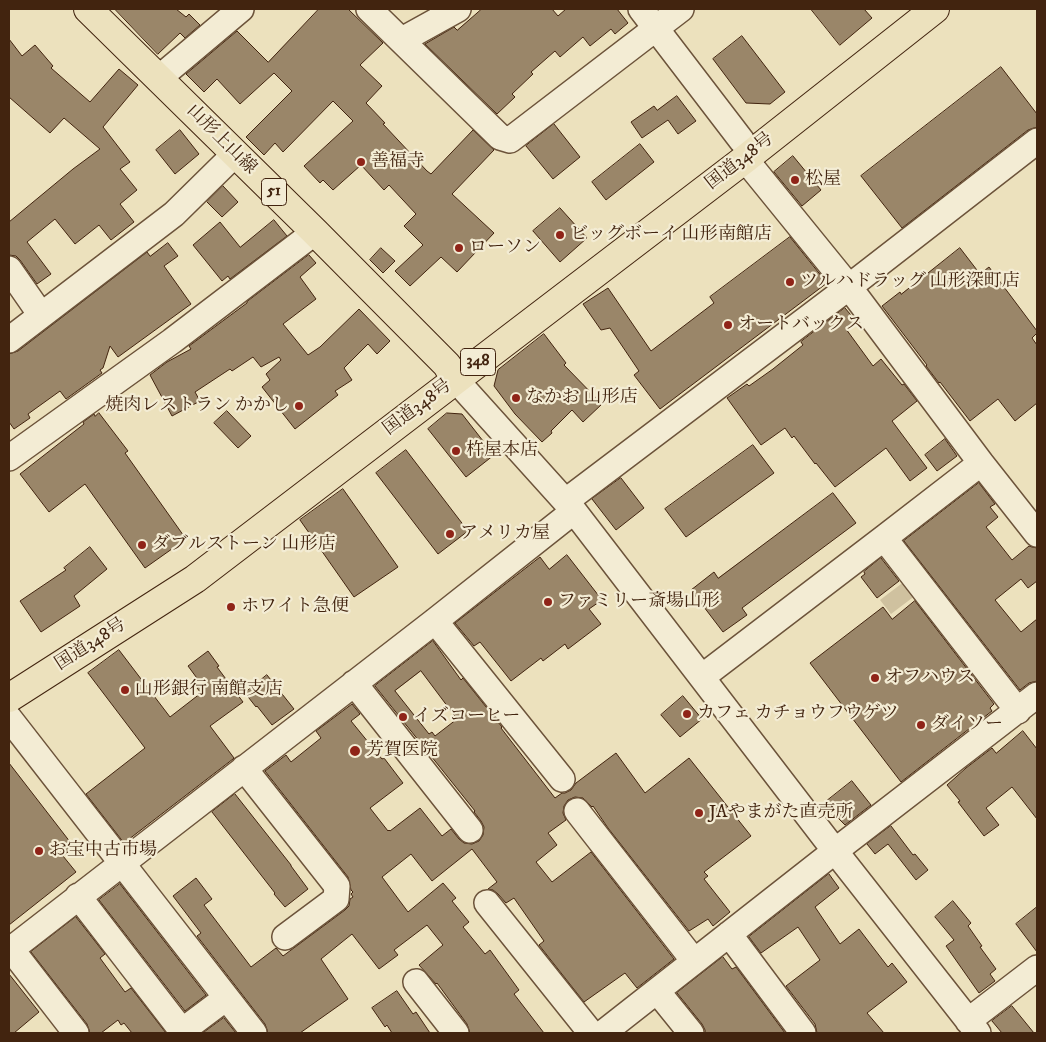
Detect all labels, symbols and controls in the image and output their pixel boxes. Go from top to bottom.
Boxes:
street label: 山形上山線 [182,101,260,179]
street label: 国道348号 [702,129,778,195]
place label: 善福寺 [371,151,425,173]
marker: 善福寺 [355,156,367,168]
place label: 松屋 [805,169,841,191]
marker: 松屋 [789,174,801,186]
road number: 51 [262,178,286,206]
place label: ビッグボーイ 山形南館店 [570,224,772,246]
marker: ビッグボーイ 山形南館店 [554,229,566,241]
place label: ローソン [469,237,541,259]
marker: ローソン [453,242,465,254]
place label: ツルハドラッグ 山形深町店 [800,271,1020,293]
marker: ツルハドラッグ 山形深町店 [784,276,796,288]
place label: オートバックス [738,314,864,336]
marker: オートバックス [722,319,734,331]
road number: 348 [460,348,496,376]
street label: 国道348号 [380,375,456,441]
place label: なかお 山形店 [526,387,638,409]
marker: なかお 山形店 [510,392,522,404]
place label: 焼肉レストラン かかし [105,395,289,417]
marker: 焼肉レストラン かかし [293,400,305,412]
place label: 杵屋本店 [466,440,538,462]
marker: 杵屋本店 [450,445,462,457]
place label: アメリカ屋 [460,523,550,545]
marker: アメリカ屋 [444,528,456,540]
place label: ダブルストーン 山形店 [152,534,336,556]
marker: ダブルストーン 山形店 [136,539,148,551]
place label: ファミリー斎場山形 [558,591,720,613]
place label: ホワイト急便 [241,596,349,618]
marker: ファミリー斎場山形 [542,596,554,608]
marker: ホワイト急便 [225,601,237,613]
street label: 国道348号 [52,614,130,676]
place label: オフハウス [885,667,975,689]
marker: オフハウス [869,672,881,684]
place label: 山形銀行 南館支店 [135,679,283,701]
marker: 山形銀行 南館支店 [119,684,131,696]
place label: カフェ カチョウフウゲツ [697,703,899,725]
place label: イズコーヒー [413,706,520,728]
marker: カフェ カチョウフウゲツ [681,708,693,720]
marker: イズコーヒー [397,711,409,723]
place label: ダイソー [931,714,1003,736]
marker: ダイソー [915,719,927,731]
place label: 芳賀医院 [366,740,438,762]
marker: 芳賀医院 [348,744,362,758]
place label: JAやまがた直売所 [709,802,853,824]
marker: JAやまがた直売所 [693,807,705,819]
place label: お宝中古市場 [49,840,157,862]
marker: お宝中古市場 [33,845,45,857]

